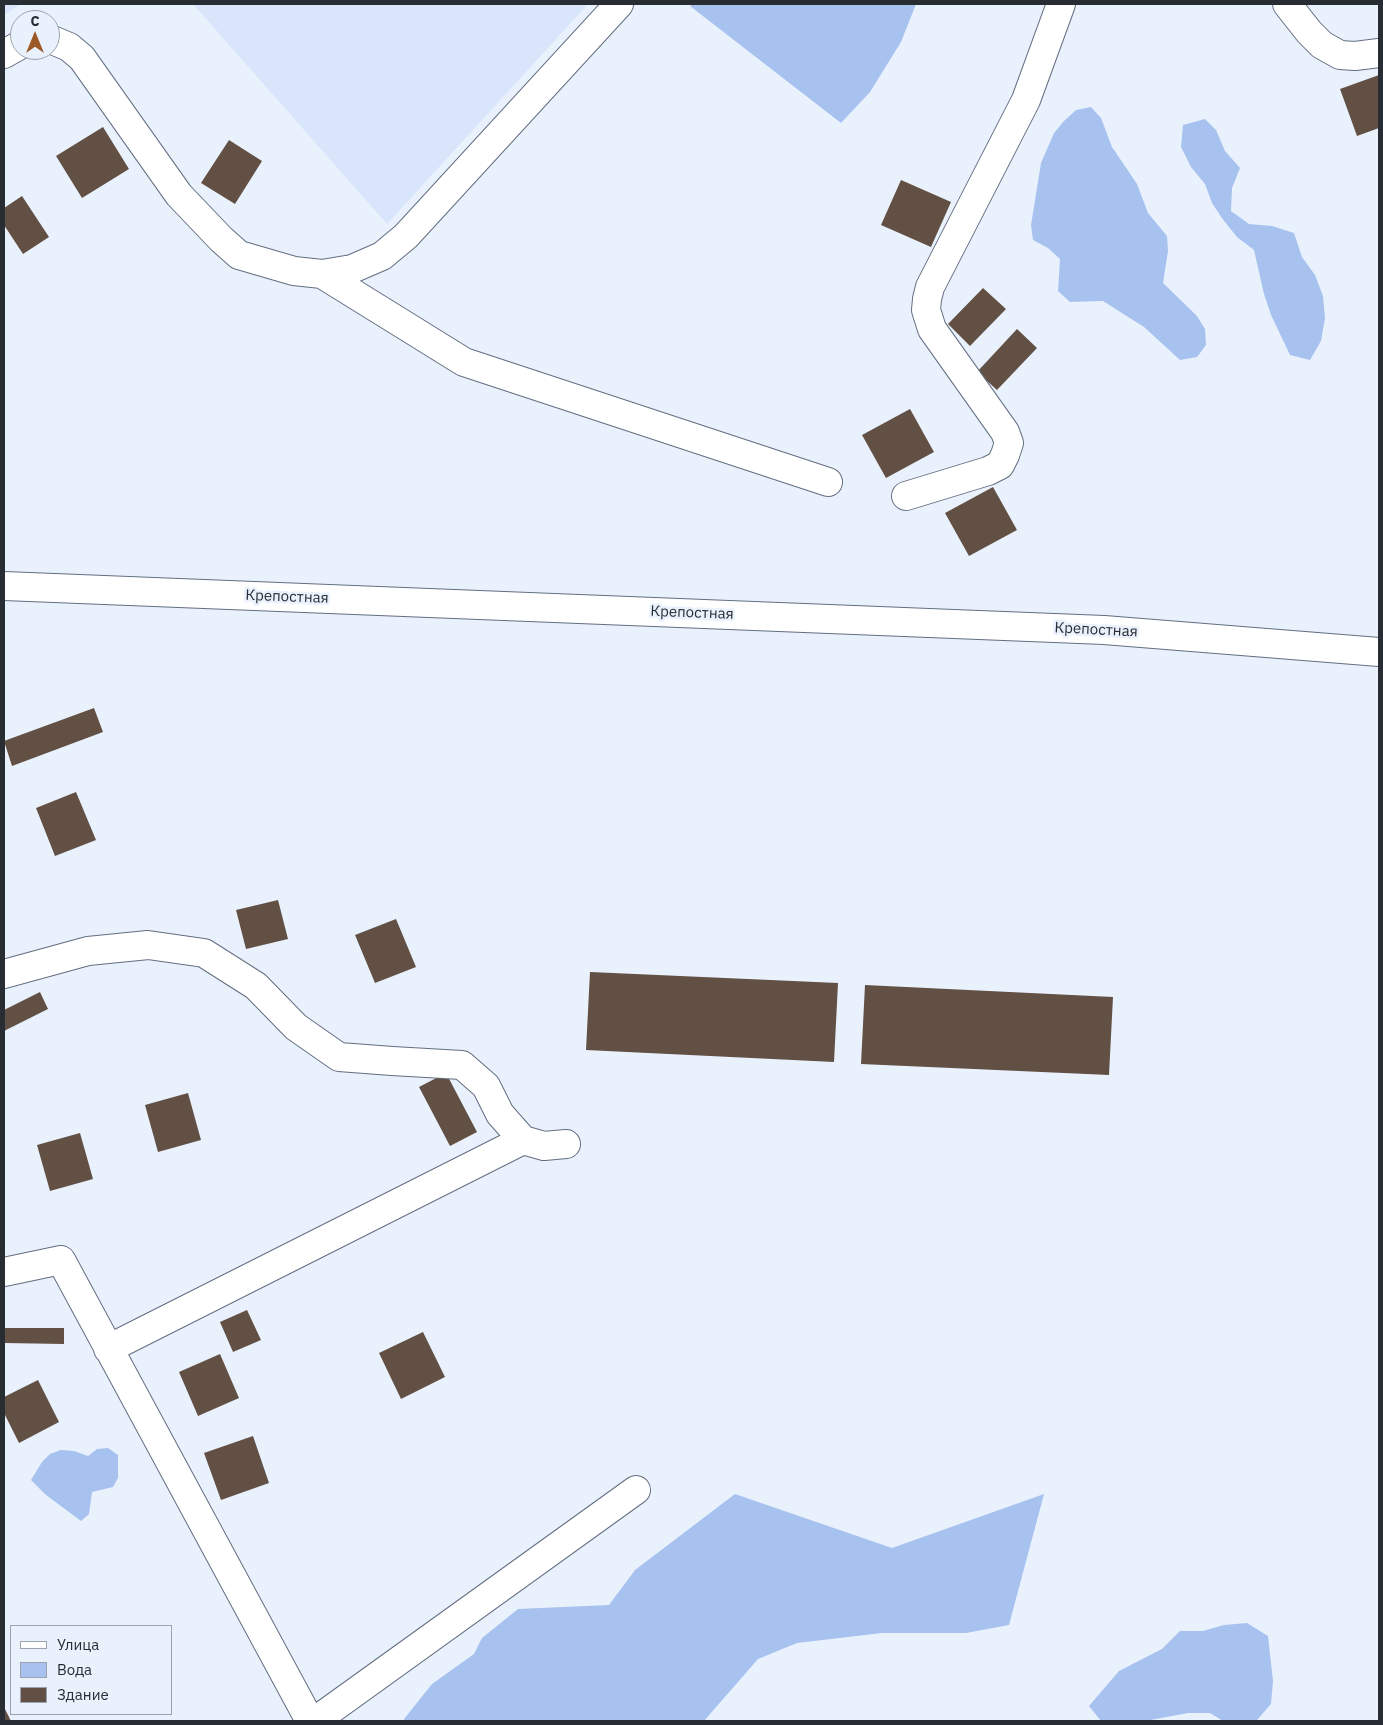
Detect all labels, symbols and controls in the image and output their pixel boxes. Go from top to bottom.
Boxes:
north arrow [10,10,60,60]
text: С [30,12,40,30]
street label: Крепостная [245,587,329,607]
street label: Крепостная [650,603,734,623]
street label: Крепостная [1054,619,1138,641]
legend [10,1625,172,1715]
text: Улица [57,1635,99,1654]
text: Вода [57,1660,92,1679]
text: Здание [57,1685,109,1704]

